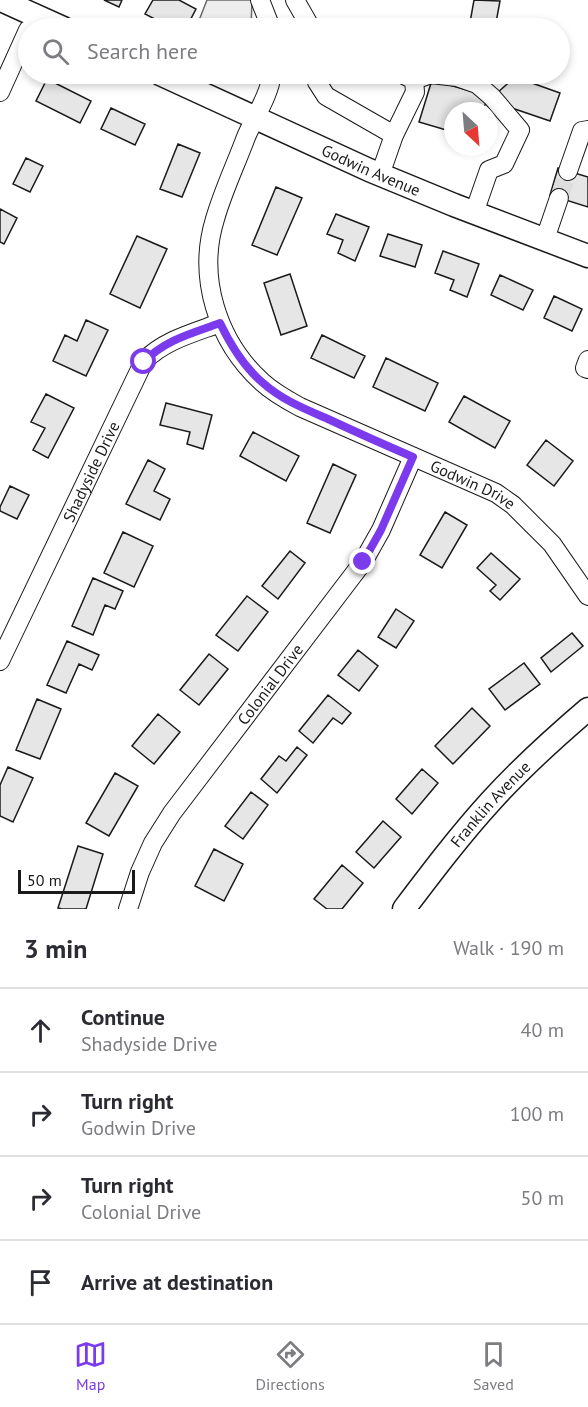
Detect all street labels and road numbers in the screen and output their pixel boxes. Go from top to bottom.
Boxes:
street label: Godwin Avenue [319,140,423,200]
street label: Shadyside Drive [58,418,124,525]
street label: Godwin Drive [427,455,519,514]
street label: Colonial Drive [233,640,307,729]
street label: Franklin Avenue [446,756,534,851]

